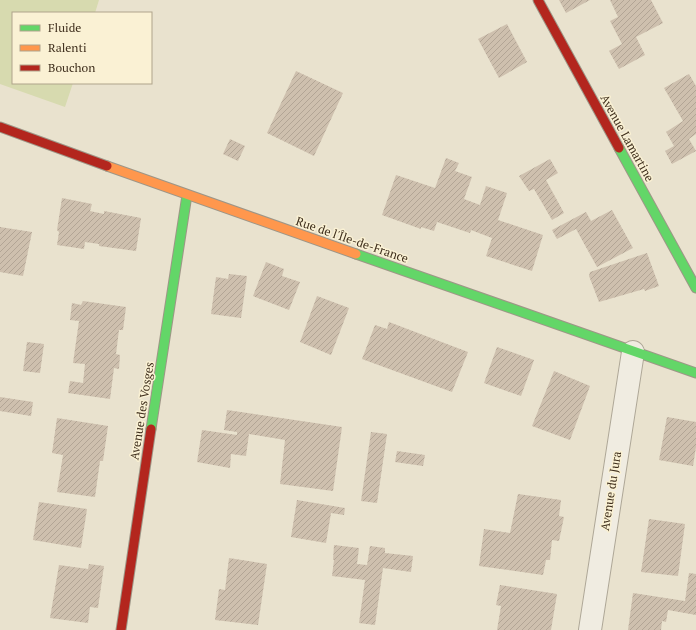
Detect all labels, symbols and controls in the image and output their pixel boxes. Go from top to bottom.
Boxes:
legend [12,12,152,84]
text: Fluide [48,20,81,35]
text: Ralenti [48,40,87,55]
text: Bouchon [48,60,95,75]
street label: Avenue Lamartine [597,92,658,184]
street label: Rue de l'Île-de-France [294,213,410,266]
street label: Avenue des Vosges [126,361,157,461]
street label: Avenue du Jura [597,450,624,532]

